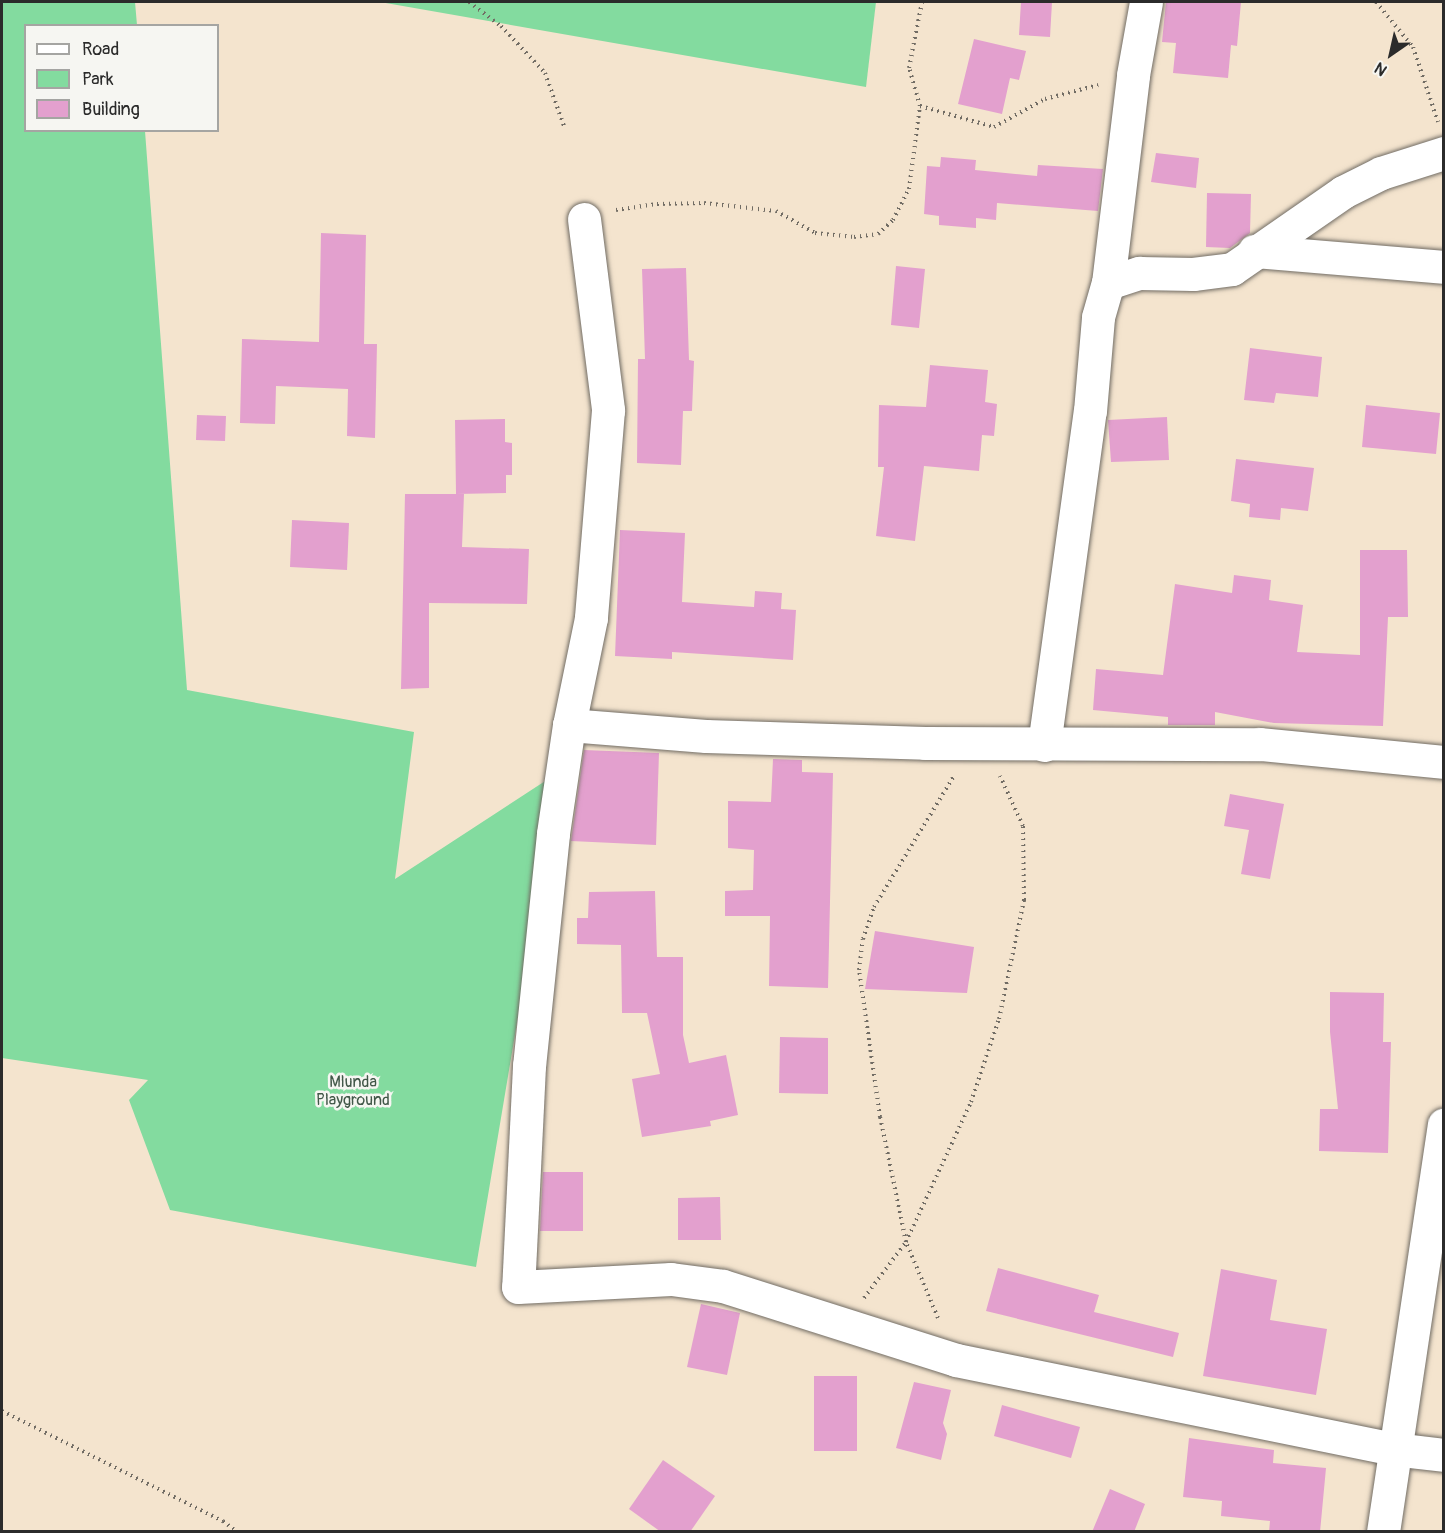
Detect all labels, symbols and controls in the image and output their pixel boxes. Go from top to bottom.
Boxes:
legend [24,24,219,132]
north arrow [1361,24,1421,84]
text: Road [82,38,119,61]
text: N [1371,58,1391,80]
text: Park [82,68,114,91]
text: Building [82,98,140,121]
park label: Mlunda Playground [316,1072,390,1110]

